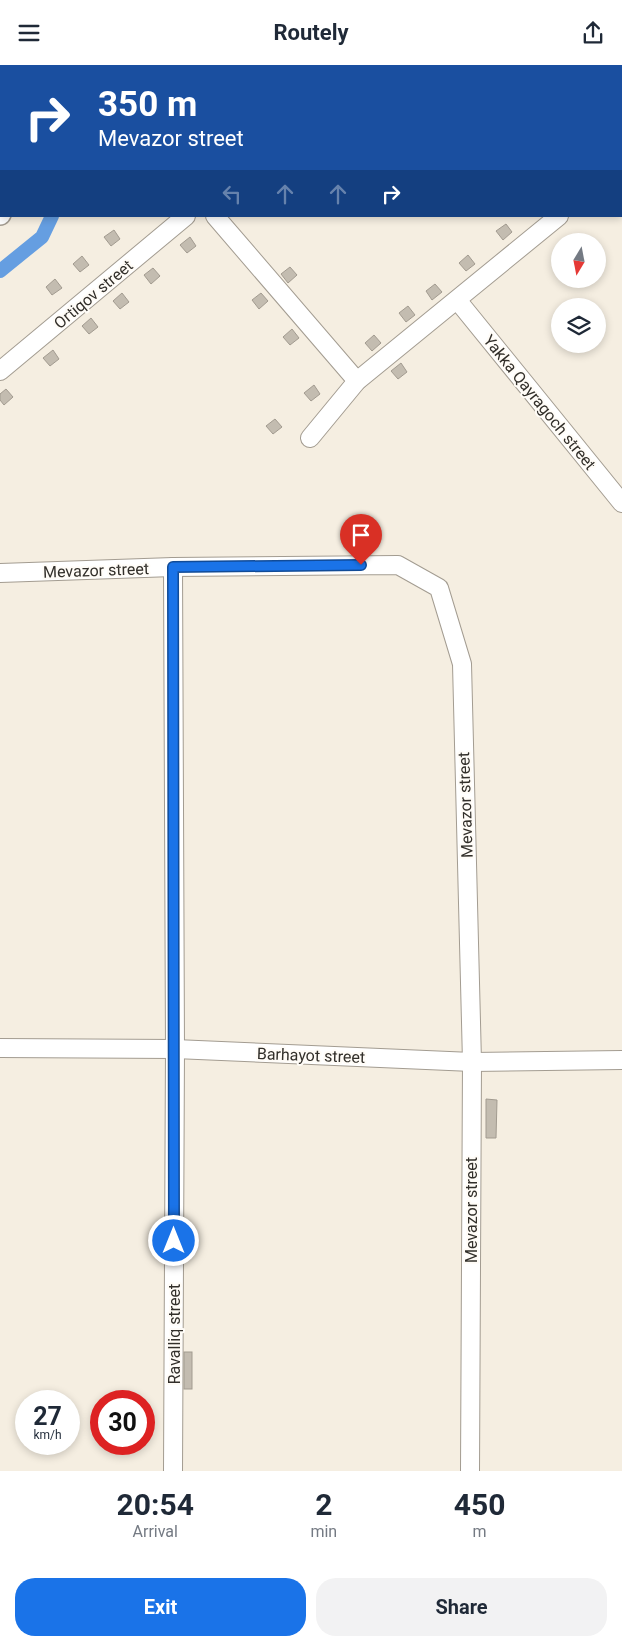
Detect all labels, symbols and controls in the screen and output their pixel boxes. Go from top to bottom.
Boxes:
icon: menu [15,19,43,47]
icon: share [579,19,607,47]
text: Routely [273,20,349,45]
text: 350 m [98,84,197,125]
icon: right [15,85,80,150]
text: Mevazor street [98,126,244,151]
icon: left [218,180,246,208]
icon: ahead [271,180,299,208]
icon: ahead [324,180,352,208]
icon: right [377,180,405,208]
north arrow [551,233,606,287]
map controls [551,233,606,353]
street label: Ortiqov street [50,256,136,333]
button: layers [551,298,606,353]
street label: Yakka Qayragoch street [479,331,600,474]
pin [340,514,382,565]
icon: arrive [347,521,375,549]
street label: Mevazor street [43,559,149,582]
street label: Mevazor street [454,752,477,858]
street label: Barhayot street [257,1044,365,1067]
street label: Mevazor street [462,1157,481,1263]
position arrow [147,1214,199,1266]
street label: Ravalliq street [165,1284,184,1384]
speed limit sign: 30 [90,1390,155,1455]
text: 27 [33,1402,62,1431]
text: km/h [33,1428,62,1442]
text: 20:54 [117,1487,194,1522]
text: 2 [315,1487,332,1522]
text: 450 [454,1487,505,1522]
text: Arrival [133,1522,178,1541]
text: min [310,1522,337,1541]
text: m [473,1522,487,1541]
button: Exit [15,1578,306,1636]
button: Share [316,1578,607,1636]

